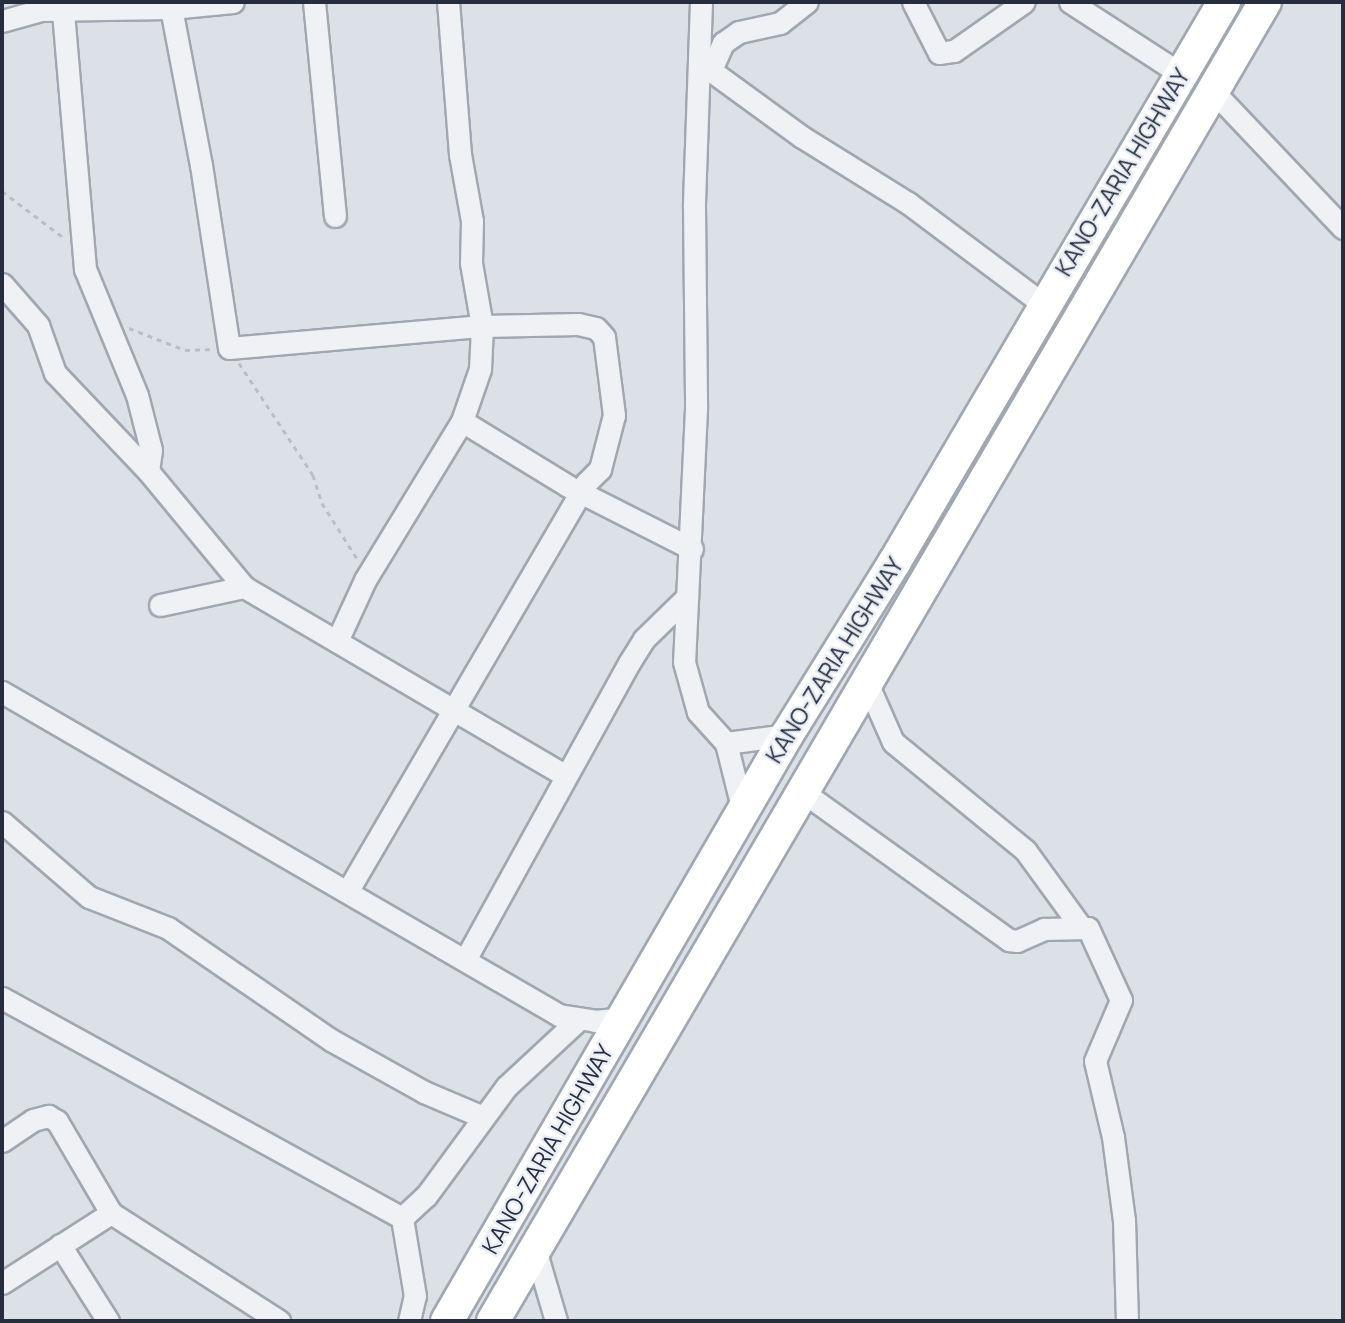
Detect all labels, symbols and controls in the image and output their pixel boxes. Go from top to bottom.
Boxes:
street label: KANO-ZARIA HIGHWAY [1049,63,1195,281]
street label: KANO-ZARIA HIGHWAY [760,552,908,768]
street label: KANO-ZARIA HIGHWAY [476,1039,618,1259]

